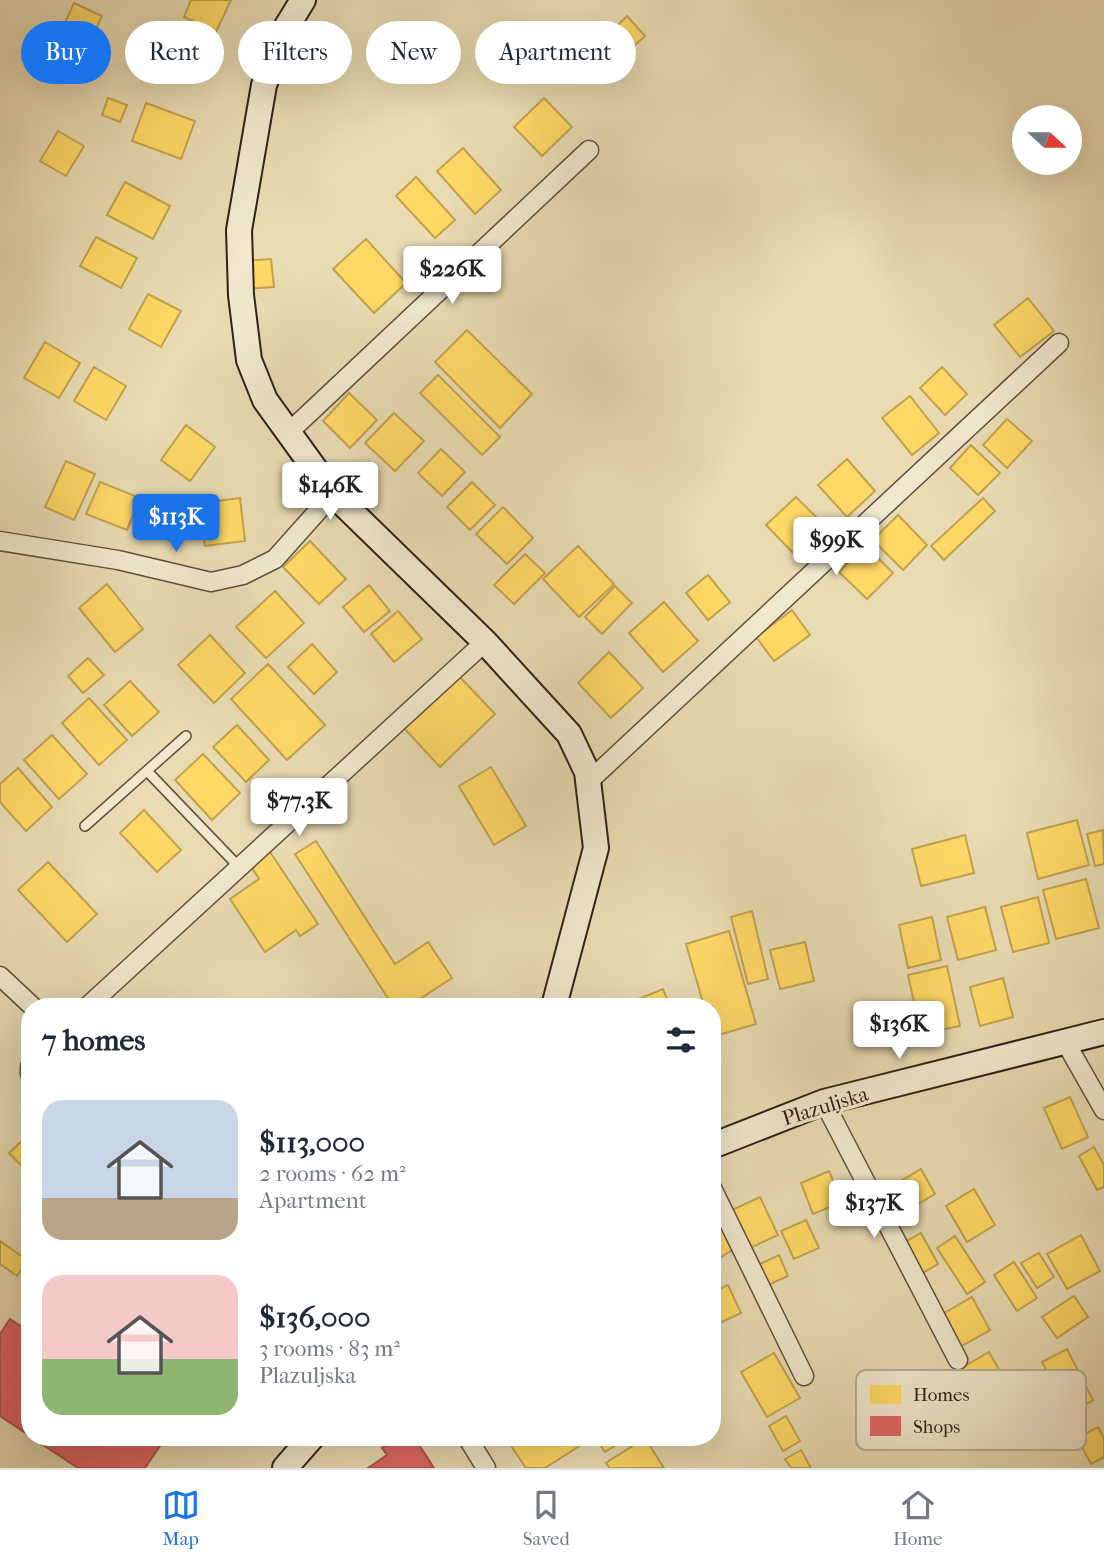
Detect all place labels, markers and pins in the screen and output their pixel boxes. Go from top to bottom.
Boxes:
pin: $226K [403,246,501,306]
pin: $146K [281,462,379,522]
pin: $113K [127,494,225,554]
pin: $99K [795,518,877,577]
pin: $77.3K [242,778,356,838]
pin: $136K [850,1002,948,1061]
pin: $137K [825,1180,923,1240]

